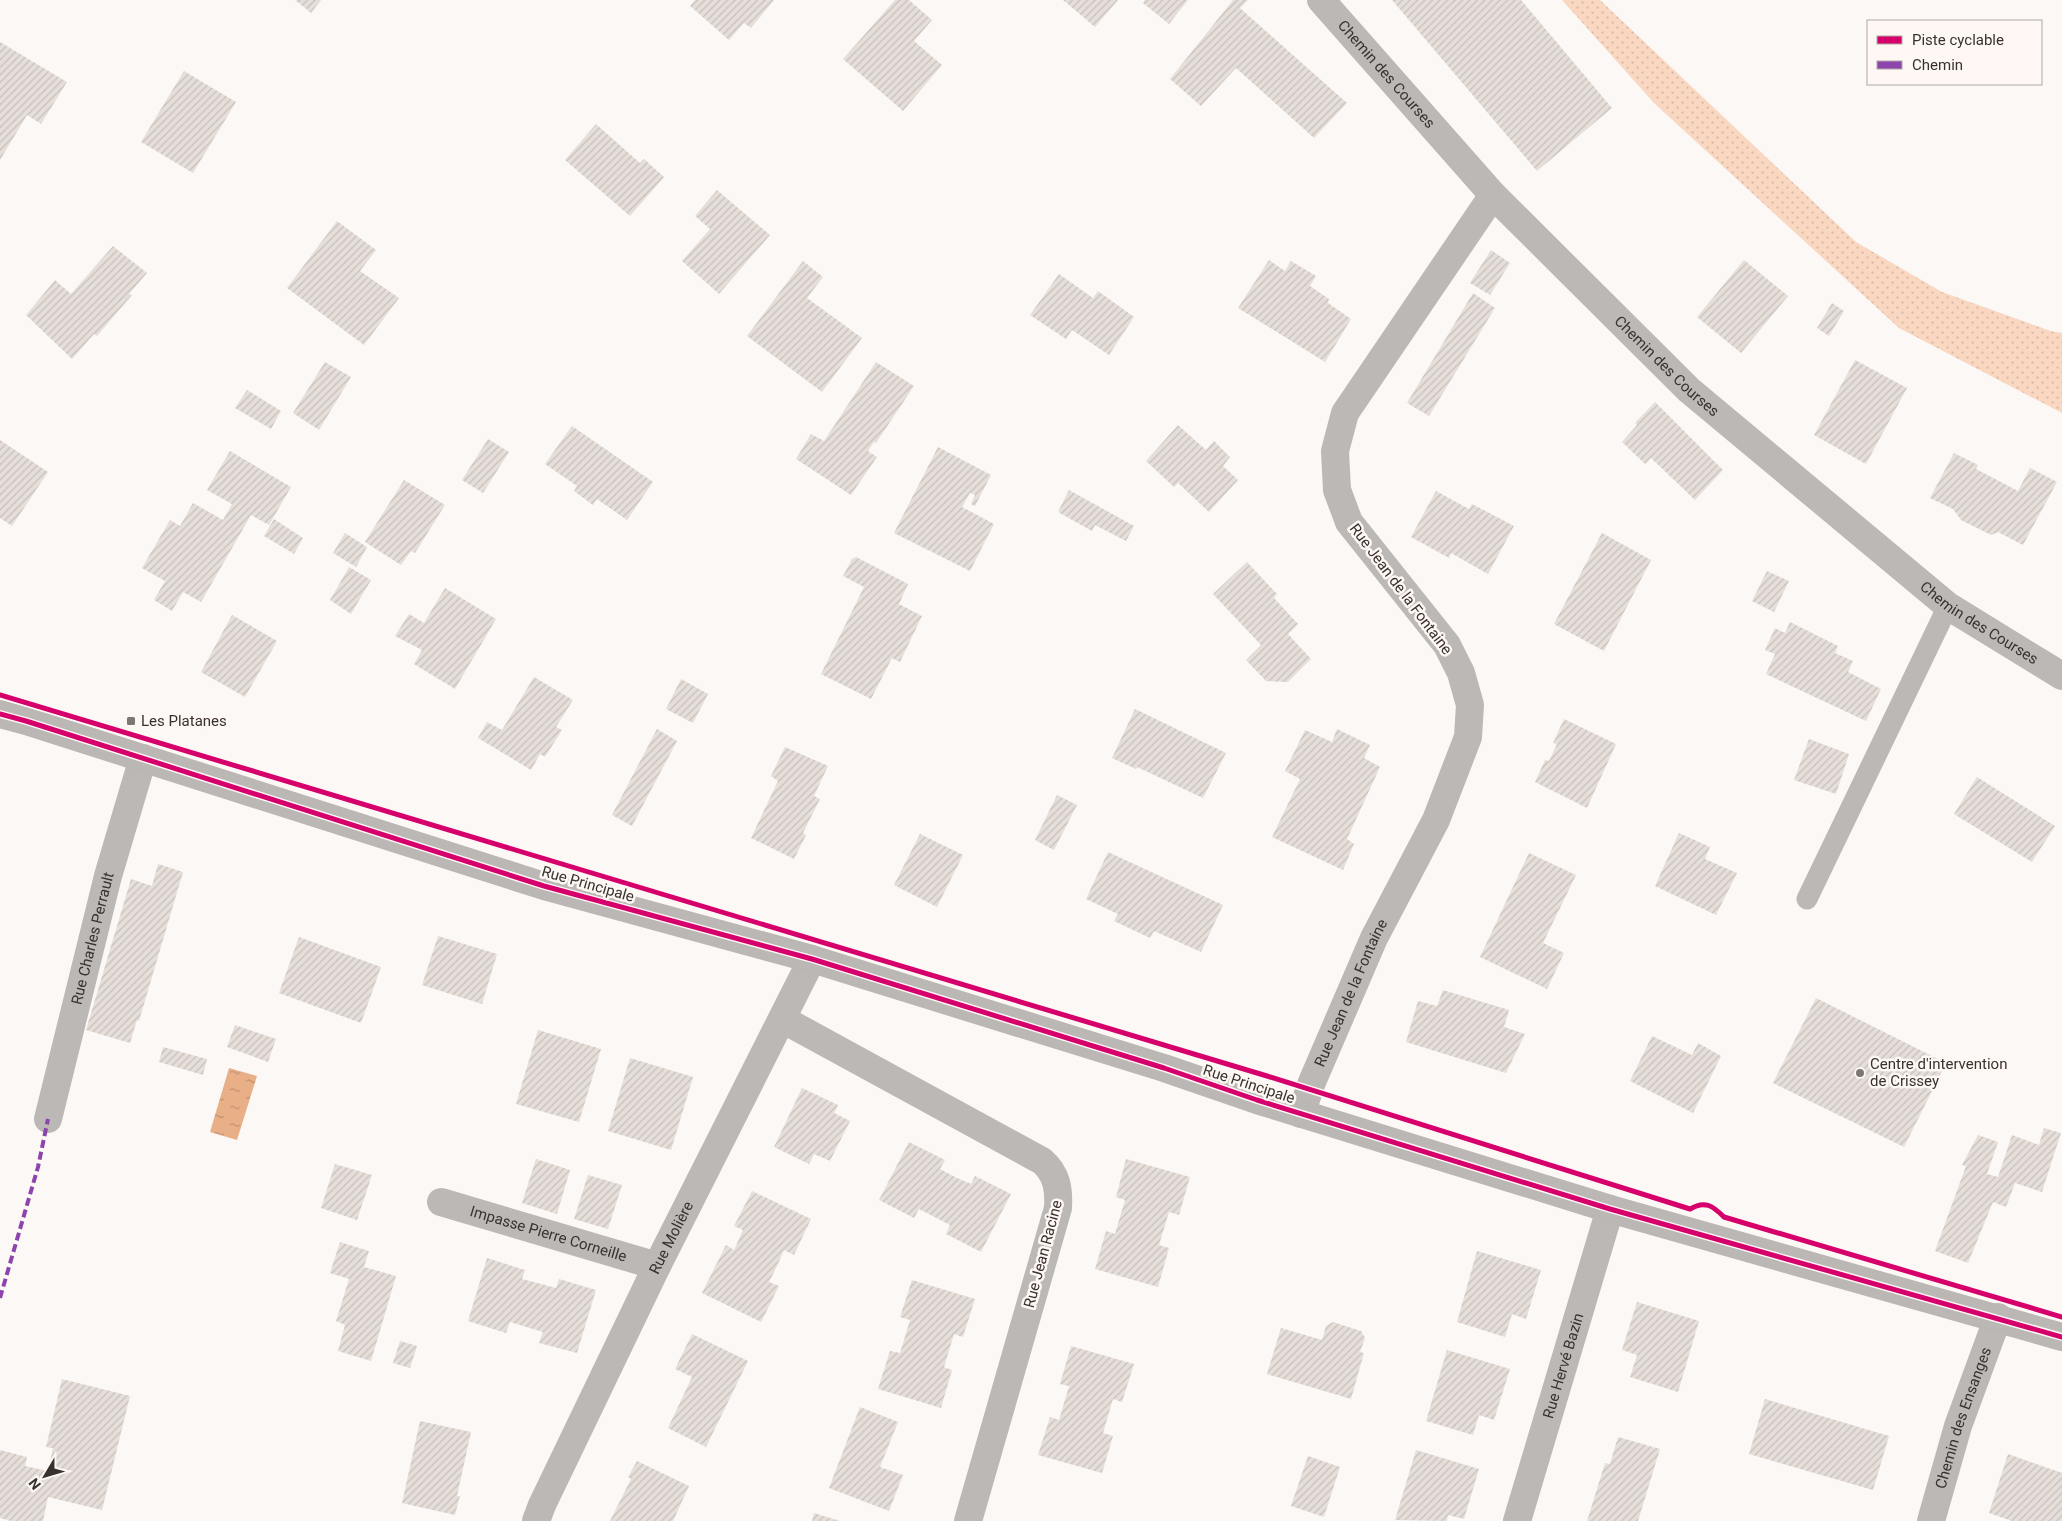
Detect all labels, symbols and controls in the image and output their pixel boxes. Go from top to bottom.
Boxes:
street label: Chemin des Courses [1334,17,1439,132]
legend [1867,20,2042,85]
text: Piste cyclable [1912,31,2004,49]
text: Chemin [1912,56,1963,74]
street label: Chemin des Courses [1611,312,1723,420]
street label: Rue Jean de la Fontaine [1346,520,1456,658]
street label: Chemin des Courses [1916,577,2042,668]
place label: Les Platanes [141,712,227,730]
marker: Les Platanes [125,715,137,727]
street label: Rue Principale [540,862,636,906]
street label: Rue Charles Perrault [68,870,118,1007]
street label: Rue Jean de la Fontaine [1311,916,1391,1070]
place label: Centre d'intervention de Crissey [1870,1055,2007,1090]
street label: Rue Principale [1201,1061,1297,1107]
marker: Centre d'intervention de Crissey [1854,1067,1866,1079]
street label: Rue Molière [645,1198,697,1277]
street label: Rue Jean Racine [1020,1198,1066,1310]
street label: Impasse Pierre Corneille [468,1202,629,1266]
street label: Rue Hervé Bazin [1539,1311,1587,1421]
street label: Chemin des Ensanges [1932,1345,1995,1491]
north arrow [20,1451,70,1501]
text: N [25,1475,44,1493]

